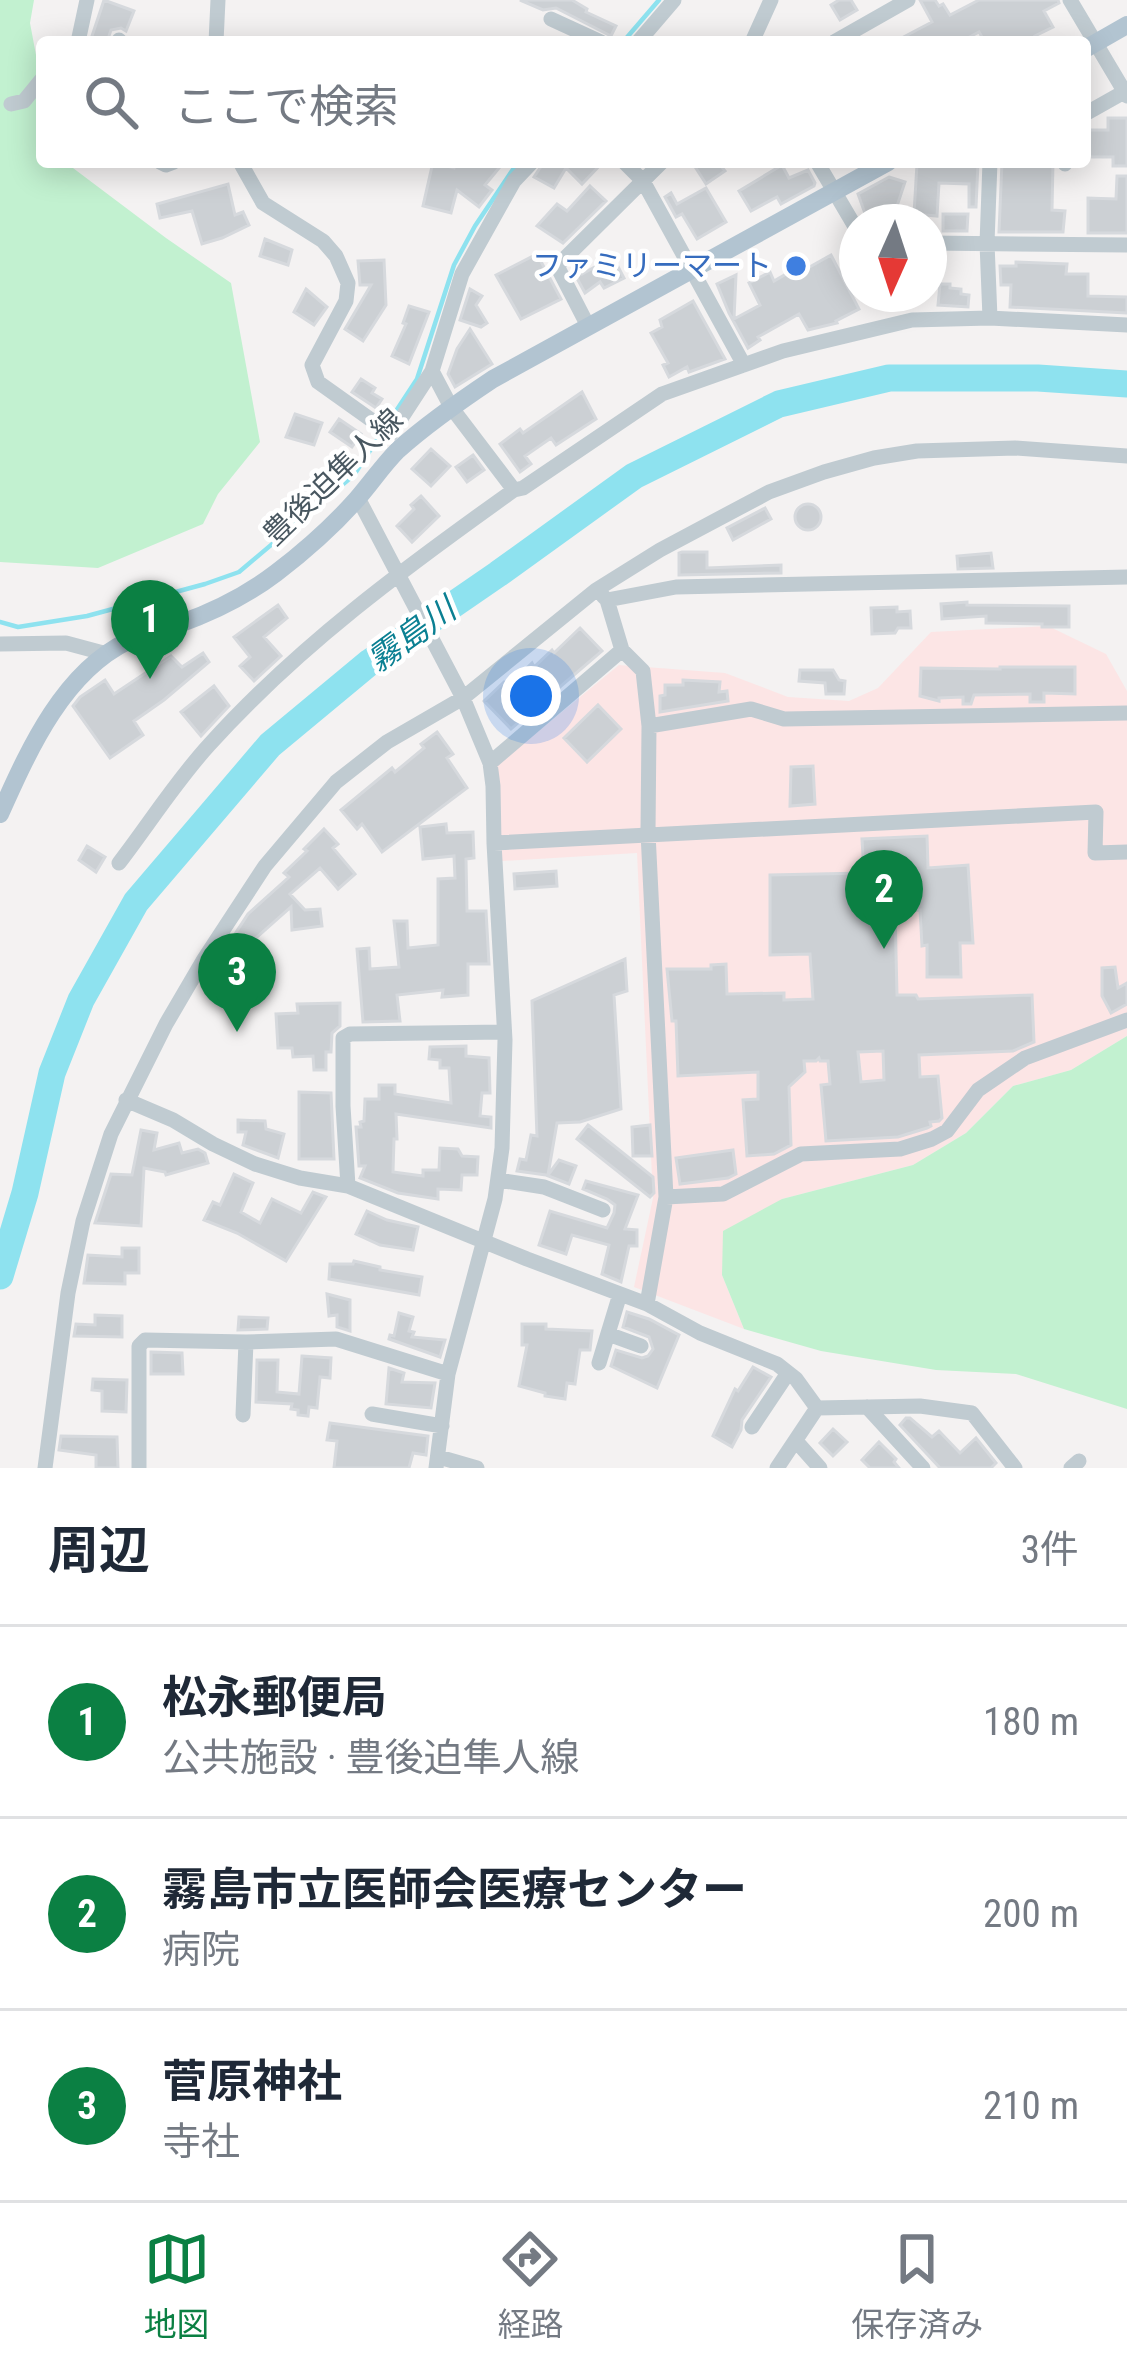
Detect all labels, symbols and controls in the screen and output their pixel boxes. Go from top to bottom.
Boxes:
search box [36,36,1091,168]
icon: search [78,69,144,135]
text: ここで検索 [174,80,399,133]
north arrow [839,204,947,312]
place label: ファミリーマート [532,248,772,283]
marker: ファミリーマート [783,253,809,279]
street label: 豊後迫隼人線 [256,402,410,552]
pin: 1 [111,580,189,679]
water label: 霧島川 [360,588,465,679]
your location [501,666,561,726]
pin: 2 [845,850,923,949]
pin: 3 [198,933,276,1032]
text: 周辺 [48,1521,150,1580]
text: 3件 [1021,1527,1079,1573]
text: 松永郵便局 [162,1671,387,1724]
text: 1 [77,1699,97,1745]
text: 180 m [983,1699,1079,1745]
text: 公共施設 · 豊後迫隼人線 [162,1735,579,1781]
text: 霧島市立医師会医療センター [162,1863,747,1916]
text: 2 [77,1891,97,1937]
text: 200 m [983,1891,1079,1937]
text: 病院 [162,1927,240,1973]
text: 菅原神社 [162,2055,342,2108]
text: 3 [77,2083,97,2129]
text: 210 m [983,2083,1079,2129]
text: 寺社 [162,2119,240,2165]
tab: 地図 [144,2226,210,2346]
tab: 経路 [497,2226,563,2346]
tab: 保存済み [851,2226,983,2346]

